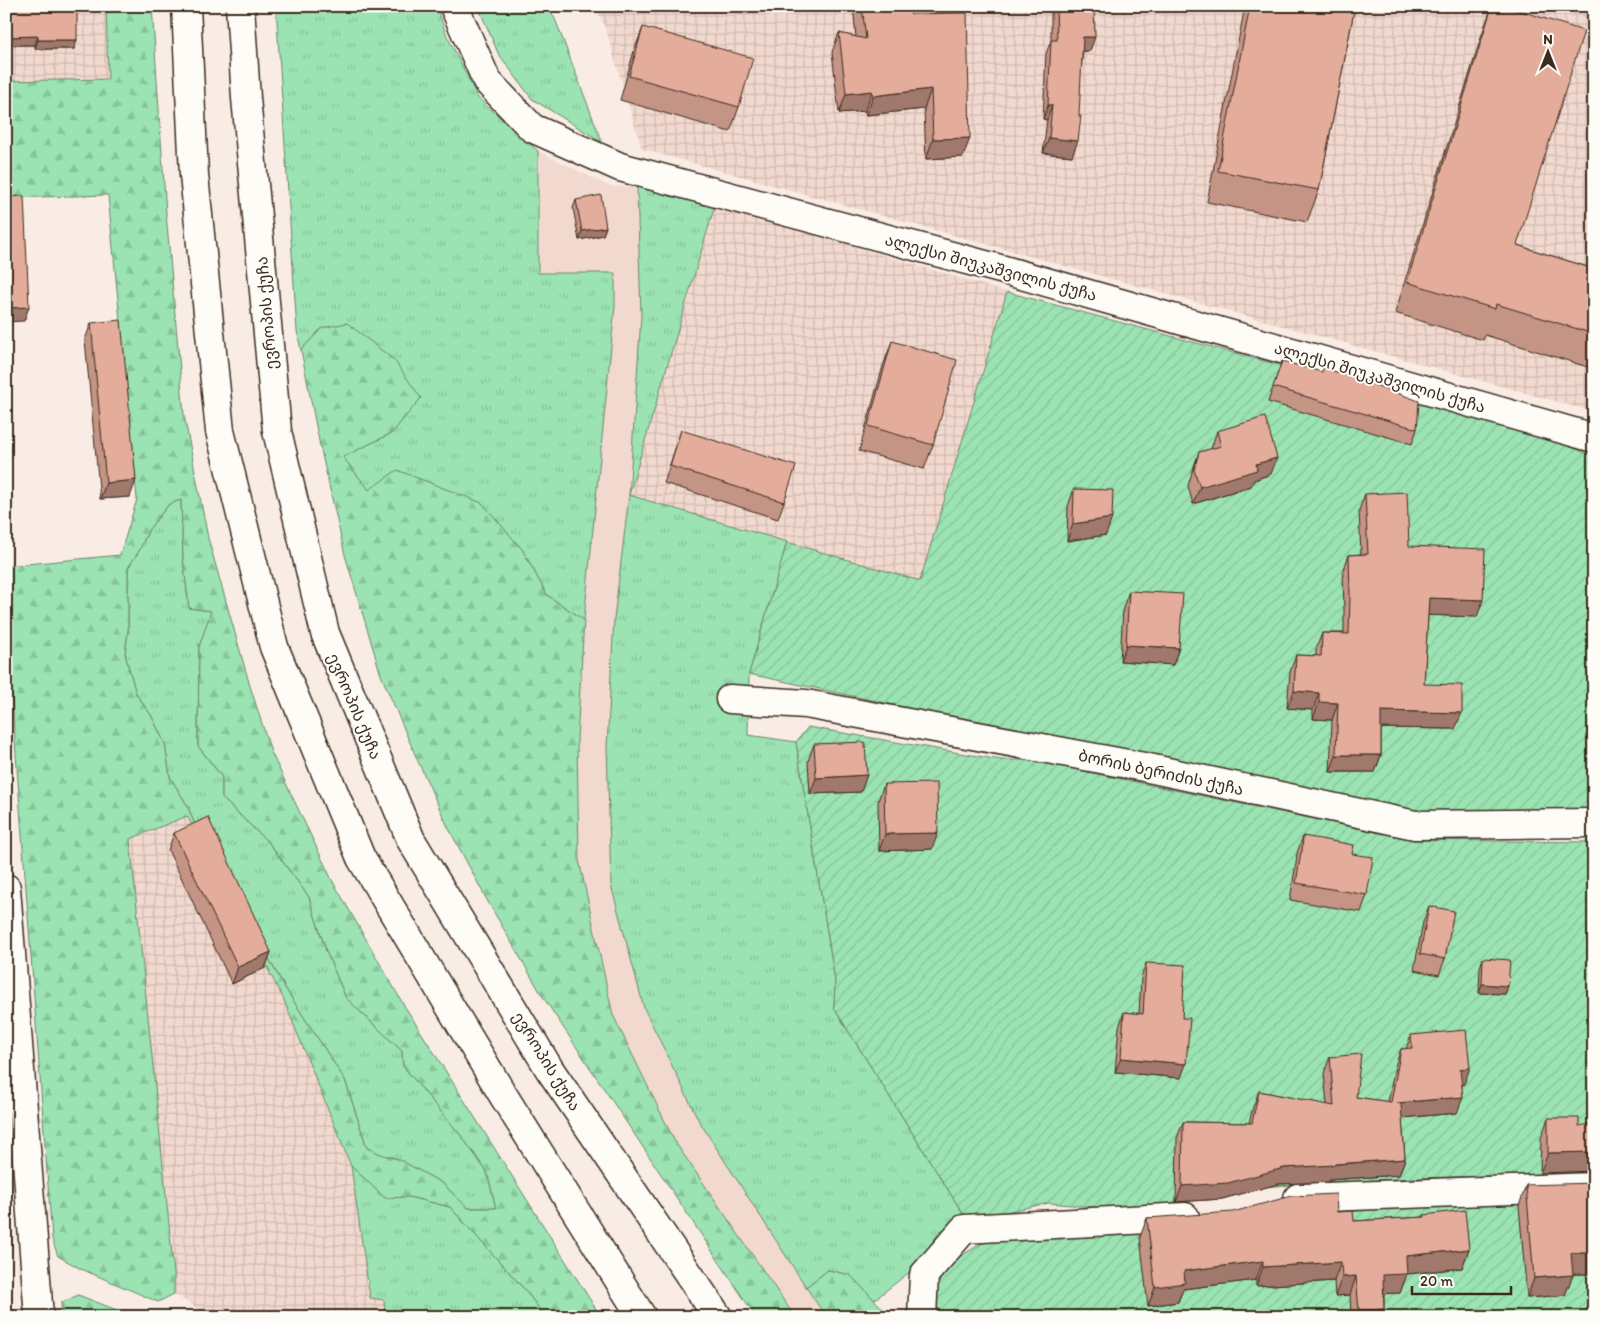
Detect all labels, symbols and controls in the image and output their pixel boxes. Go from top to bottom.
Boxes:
north arrow [1522,28,1572,78]
text: N [1543,31,1553,48]
street label: ალექსი შიუკაშვილის ქუჩა [883,230,1099,306]
street label: ევროპის ქუჩა [252,256,281,370]
street label: ალექსი შიუკაშვილის ქუჩა [1272,338,1487,418]
street label: ევროპის ქუჩა [324,650,385,762]
street label: ბორის ბერიძის ქუჩა [1077,746,1245,799]
street label: ევროპის ქუჩა [509,1008,585,1114]
scale bar [1412,1263,1511,1295]
text: 20 m [1420,1272,1454,1290]

